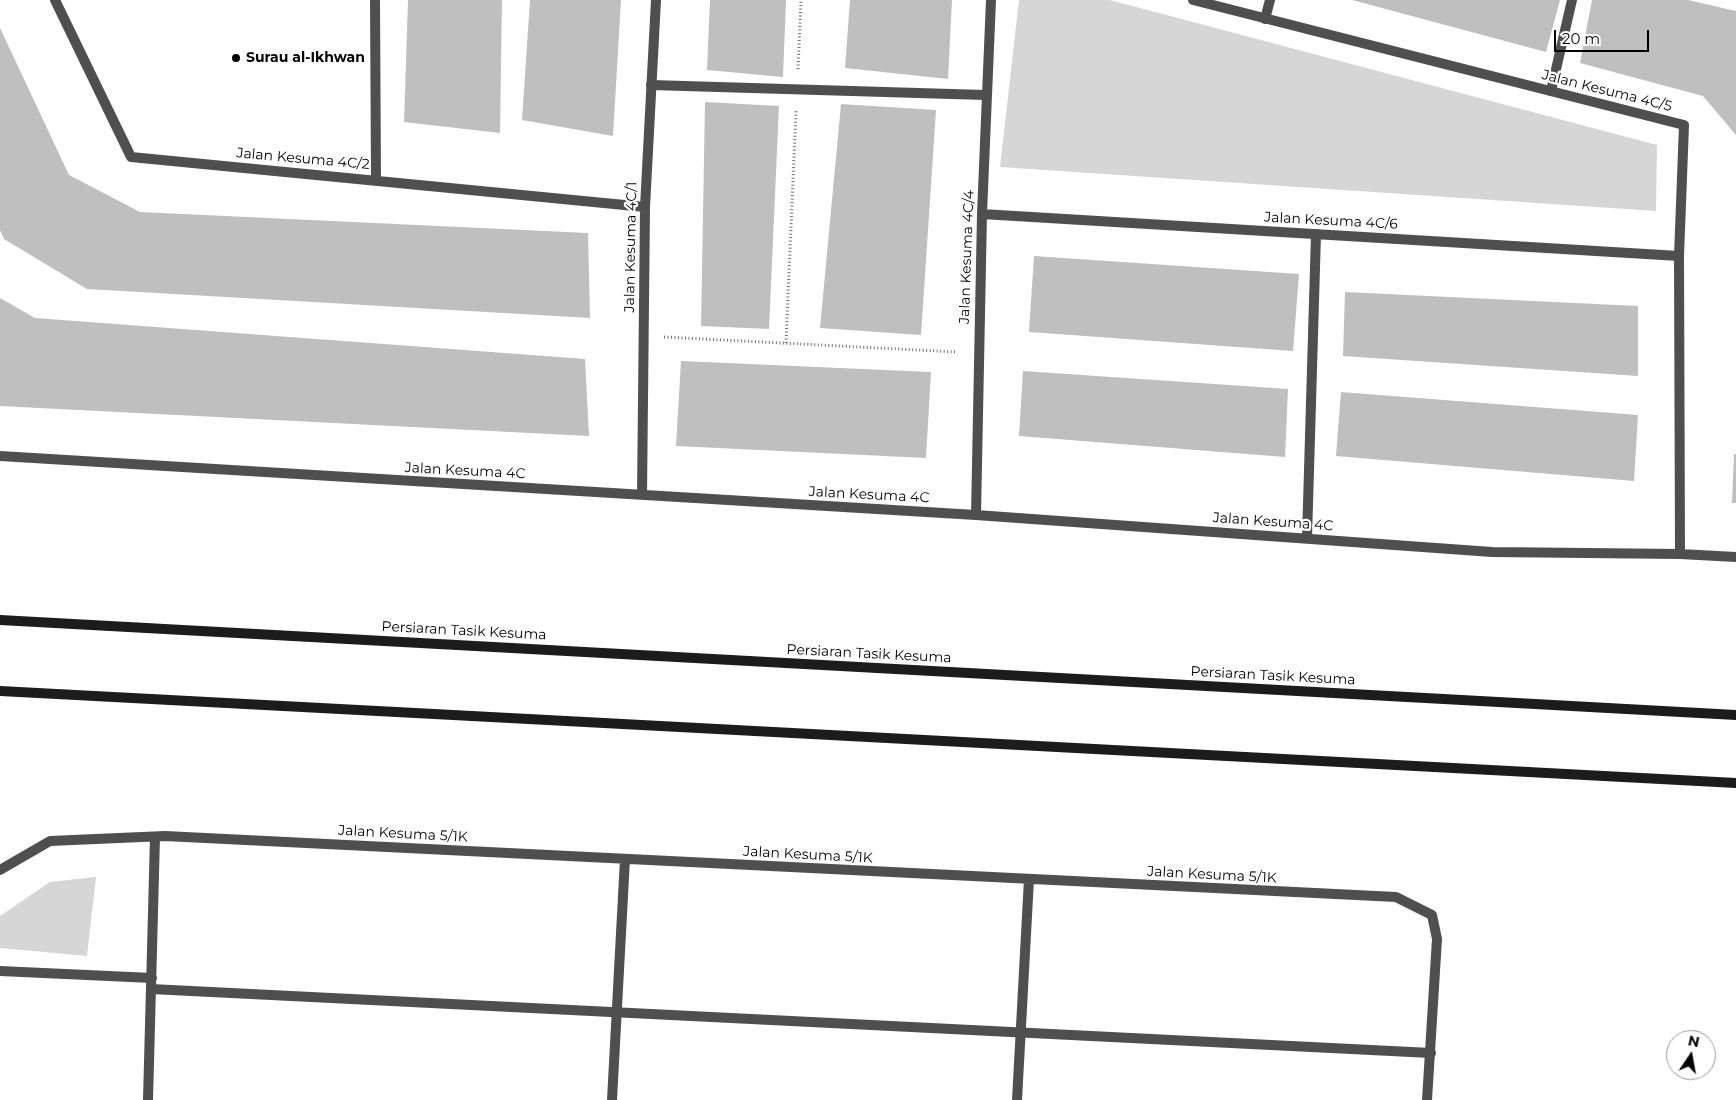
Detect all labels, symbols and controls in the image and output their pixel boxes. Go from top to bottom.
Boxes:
scale bar [1556,20,1651,52]
text: 20 m [1562,29,1600,48]
place label: Surau al-Ikhwan [246,50,365,66]
marker: Surau al-Ikhwan [230,52,242,64]
street label: Jalan Kesuma 4C/5 [1540,67,1674,115]
street label: Jalan Kesuma 4C/2 [236,145,370,173]
street label: Jalan Kesuma 4C/1 [621,181,641,313]
street label: Jalan Kesuma 4C/4 [956,190,978,324]
street label: Jalan Kesuma 4C/6 [1264,209,1398,233]
street label: Jalan Kesuma 4C [404,459,526,483]
street label: Jalan Kesuma 4C [808,483,930,507]
street label: Jalan Kesuma 4C [1212,509,1334,535]
street label: Persiaran Tasik Kesuma [381,618,547,644]
street label: Persiaran Tasik Kesuma [786,641,952,667]
street label: Persiaran Tasik Kesuma [1190,663,1356,689]
street label: Jalan Kesuma 5/1K [338,822,468,846]
street label: Jalan Kesuma 5/1K [743,843,873,867]
street label: Jalan Kesuma 5/1K [1147,863,1277,887]
north arrow [1666,1030,1716,1080]
text: N [1687,1031,1701,1051]

